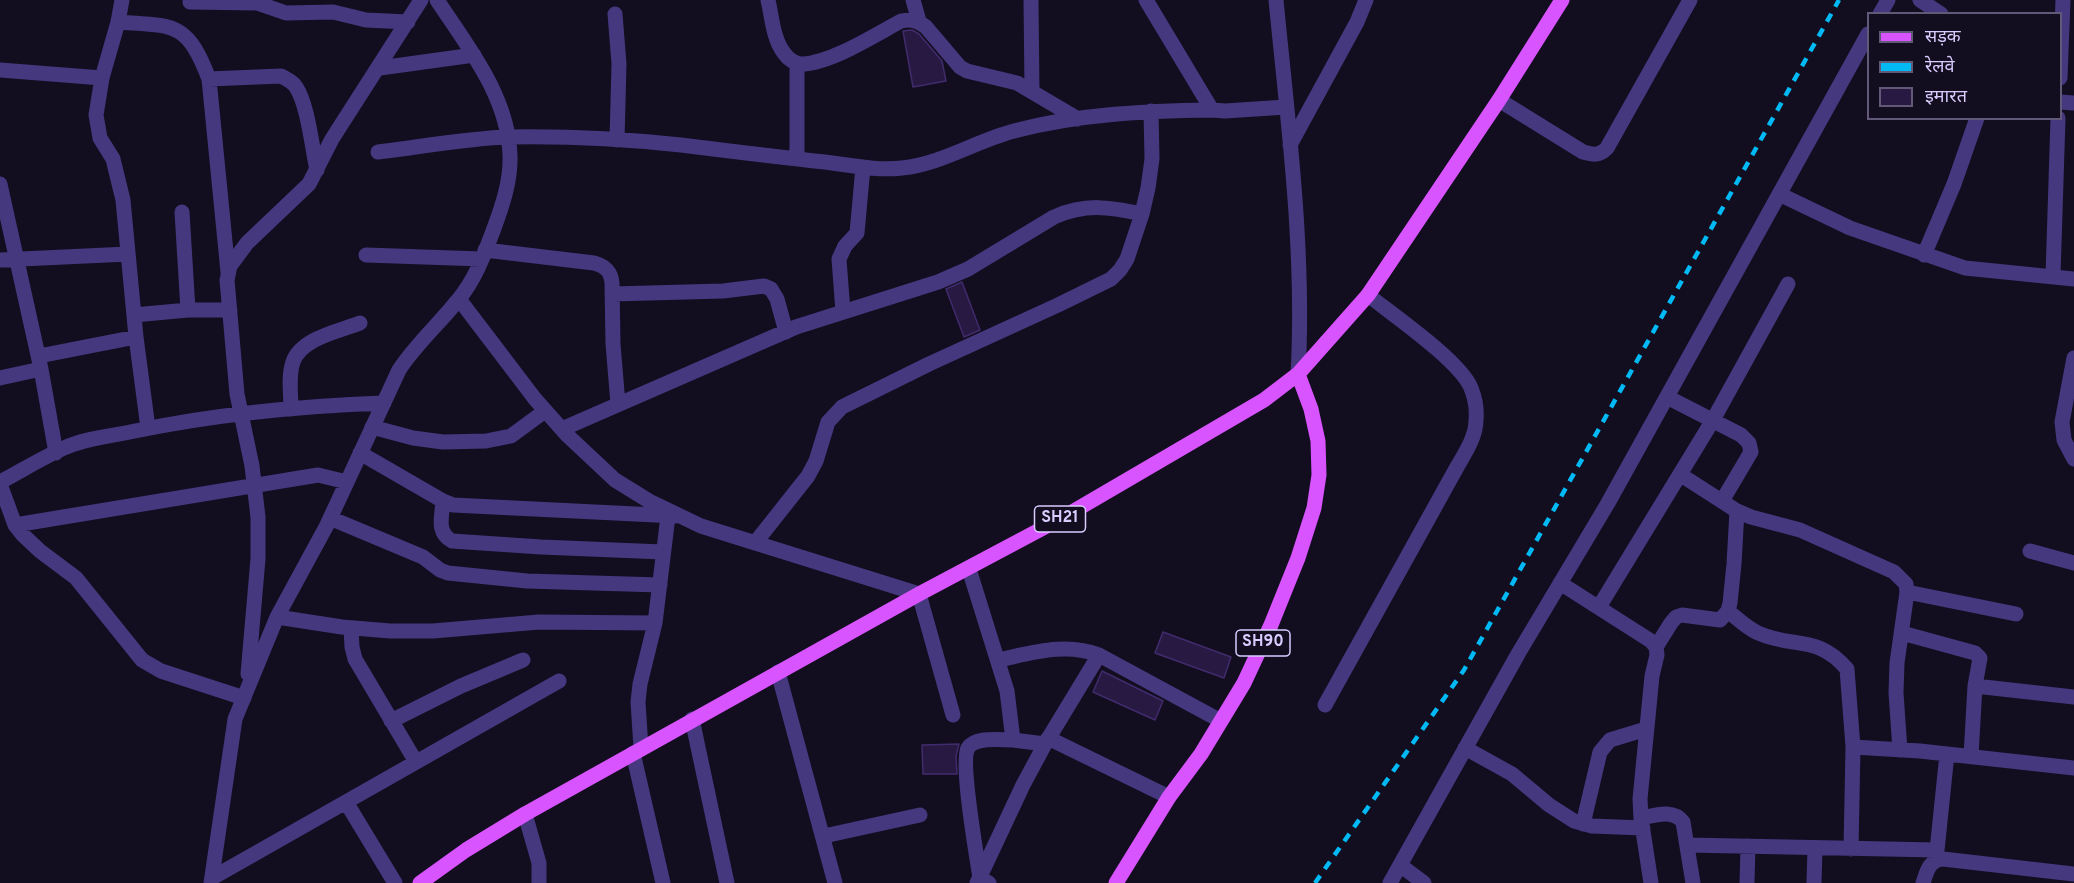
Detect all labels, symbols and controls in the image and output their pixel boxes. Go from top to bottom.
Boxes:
legend [1867,12,2062,120]
text: सड़क [1925,26,1961,49]
text: रेलवे [1925,56,1955,79]
text: इमारत [1925,86,1967,109]
road number: SH21 [1034,506,1086,532]
road number: SH90 [1236,630,1290,656]

